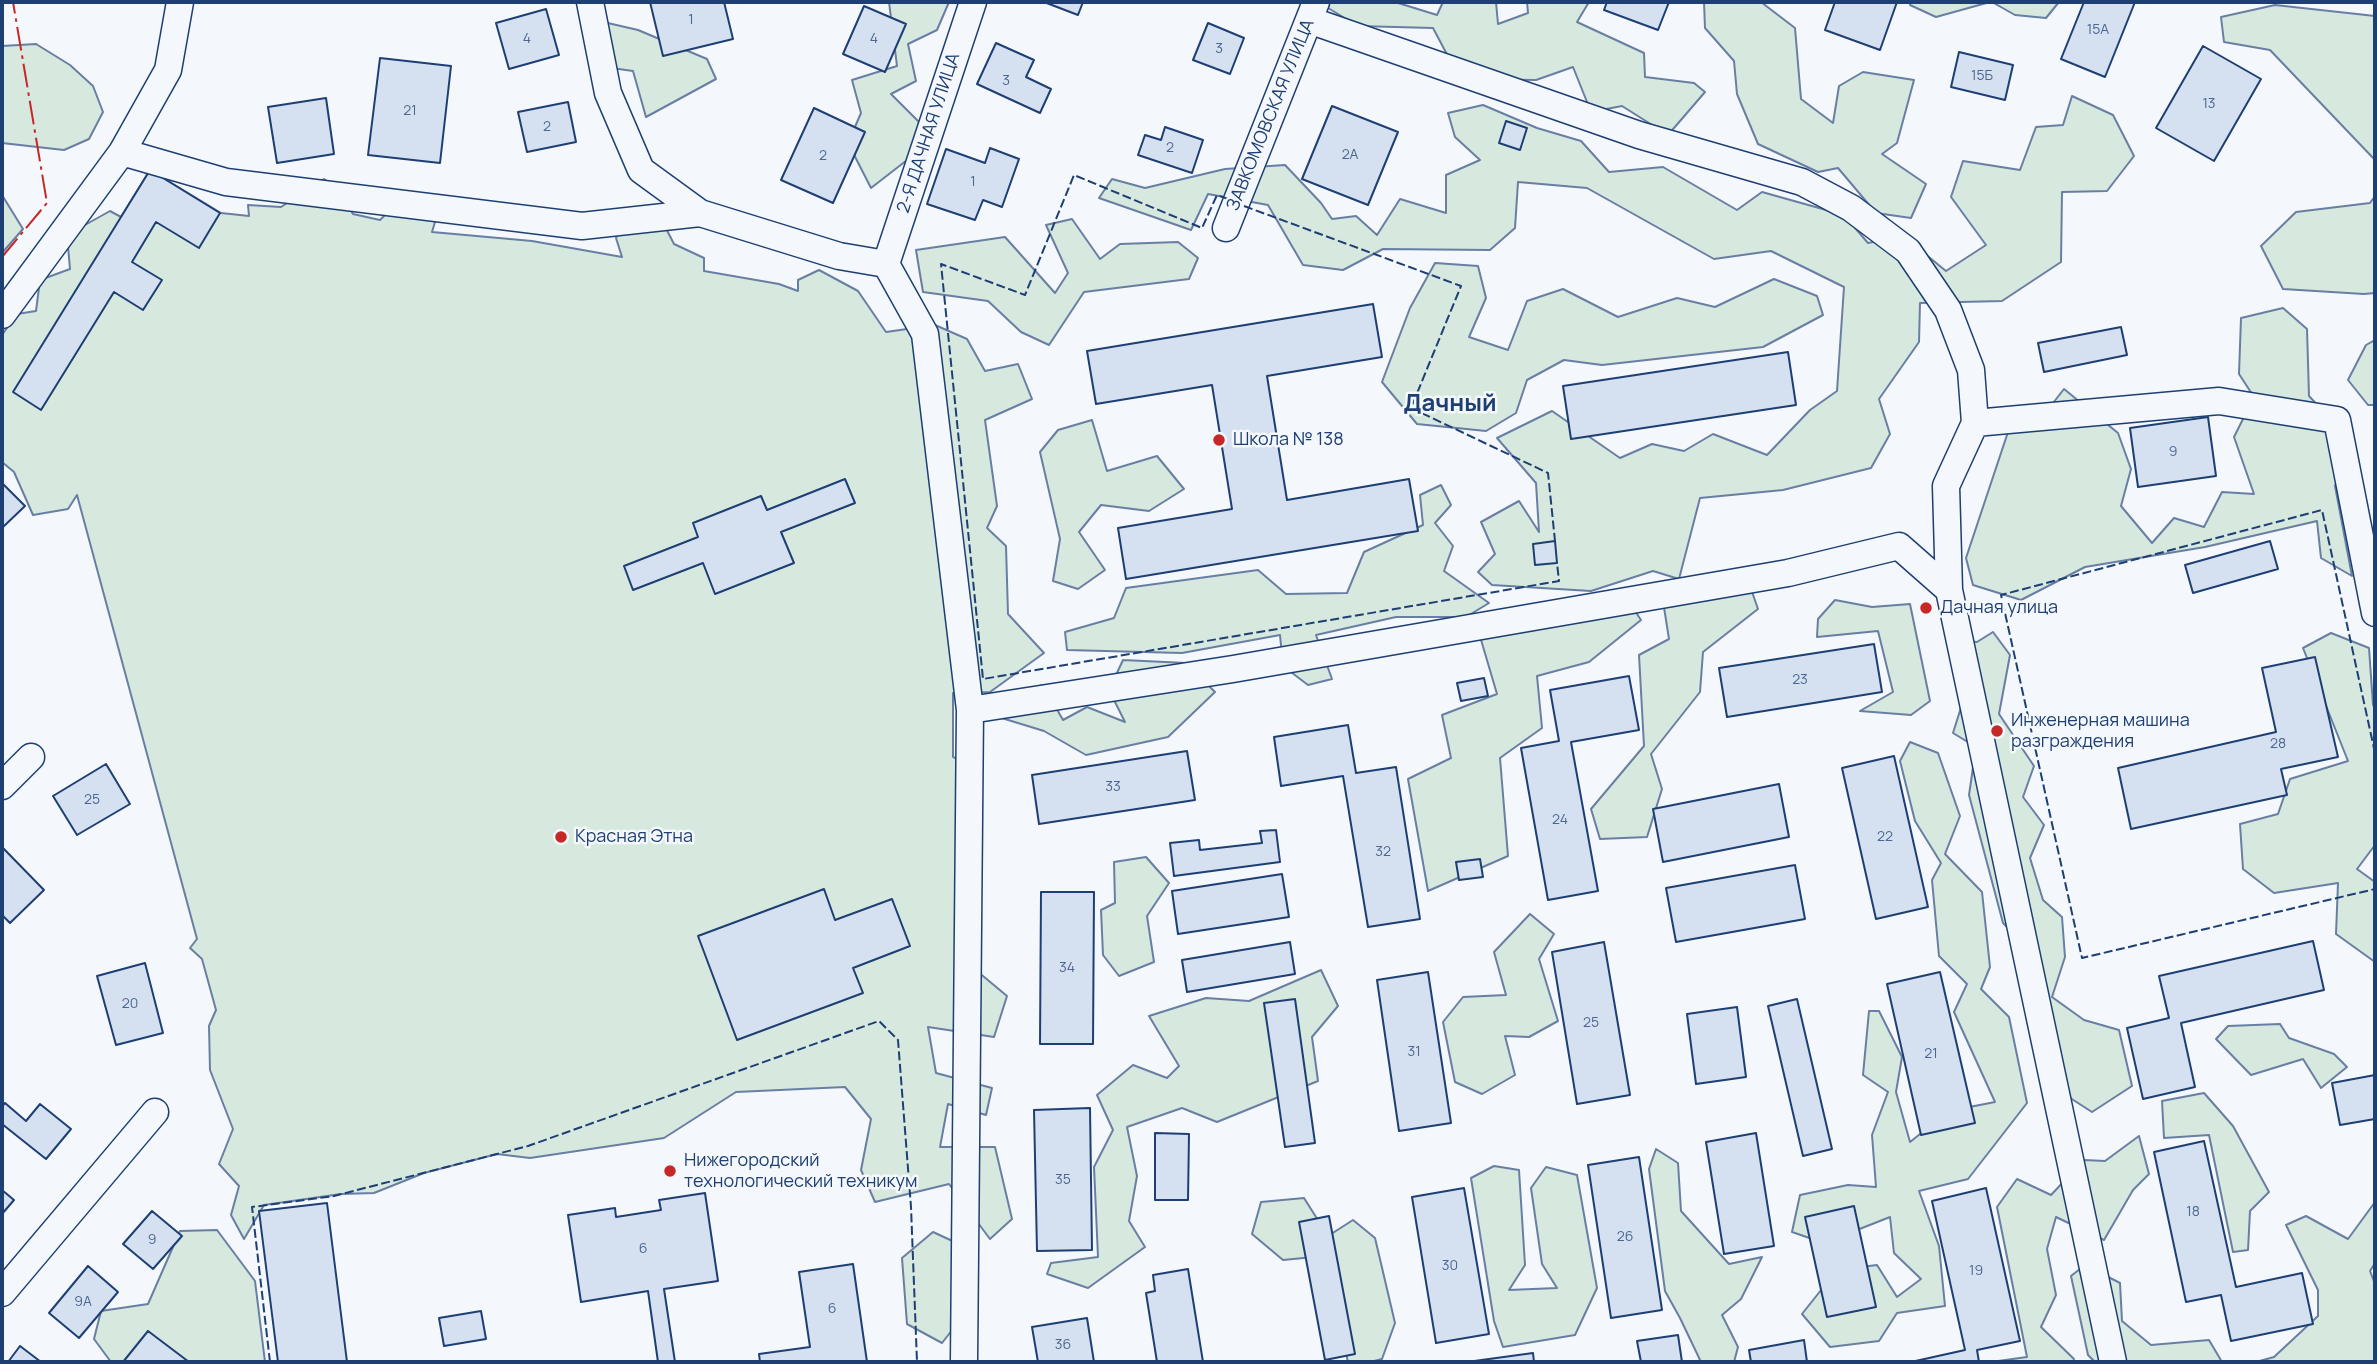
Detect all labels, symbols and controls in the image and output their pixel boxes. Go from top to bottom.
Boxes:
house number: 1 [688,12,694,28]
street label: ЗАВКОМОВСКАЯ УЛИЦА [1223,16,1319,214]
house number: 15А [2087,22,2109,38]
house number: 4 [523,31,531,47]
house number: 4 [870,31,878,47]
house number: 3 [1215,41,1223,57]
street label: 2-Я ДАЧНАЯ УЛИЦА [893,50,965,216]
house number: 15Б [1971,68,1993,84]
house number: 3 [1002,73,1010,89]
house number: 13 [2202,96,2216,112]
house number: 21 [403,103,417,119]
house number: 2 [543,119,551,135]
house number: 2 [1166,140,1174,156]
house number: 2А [1342,147,1358,163]
house number: 2 [819,148,827,164]
house number: 1 [970,174,976,190]
district label: Дачный [1404,390,1496,418]
place label: Школа № 138 [1233,429,1344,451]
marker: Школа № 138 [1211,432,1227,448]
house number: 9 [2169,444,2177,460]
place label: Дачная улица [1940,597,2058,619]
marker: Дачная улица [1918,600,1934,616]
house number: 23 [1792,672,1808,688]
place label: Инженерная машина разграждения [2011,710,2190,752]
marker: Инженерная машина разграждения [1989,723,2005,739]
house number: 28 [2270,736,2286,752]
house number: 33 [1105,779,1121,795]
house number: 25 [84,792,100,808]
house number: 24 [1552,812,1568,828]
place label: Красная Этна [575,826,693,848]
marker: Красная Этна [553,829,569,845]
house number: 22 [1877,829,1893,845]
house number: 32 [1375,844,1391,860]
house number: 34 [1059,960,1075,976]
house number: 20 [122,996,138,1012]
house number: 25 [1583,1015,1599,1031]
house number: 31 [1407,1044,1421,1060]
house number: 21 [1924,1046,1938,1062]
place label: Нижегородский технологический техникум [684,1150,917,1192]
marker: Нижегородский технологический техникум [662,1163,678,1179]
house number: 35 [1055,1172,1071,1188]
house number: 18 [2186,1204,2200,1220]
house number: 26 [1617,1229,1633,1245]
house number: 9 [148,1232,156,1248]
house number: 6 [639,1241,647,1257]
house number: 30 [1442,1258,1458,1274]
house number: 19 [1969,1263,1983,1279]
house number: 9А [74,1294,92,1310]
house number: 6 [828,1301,836,1317]
house number: 36 [1055,1337,1071,1353]

